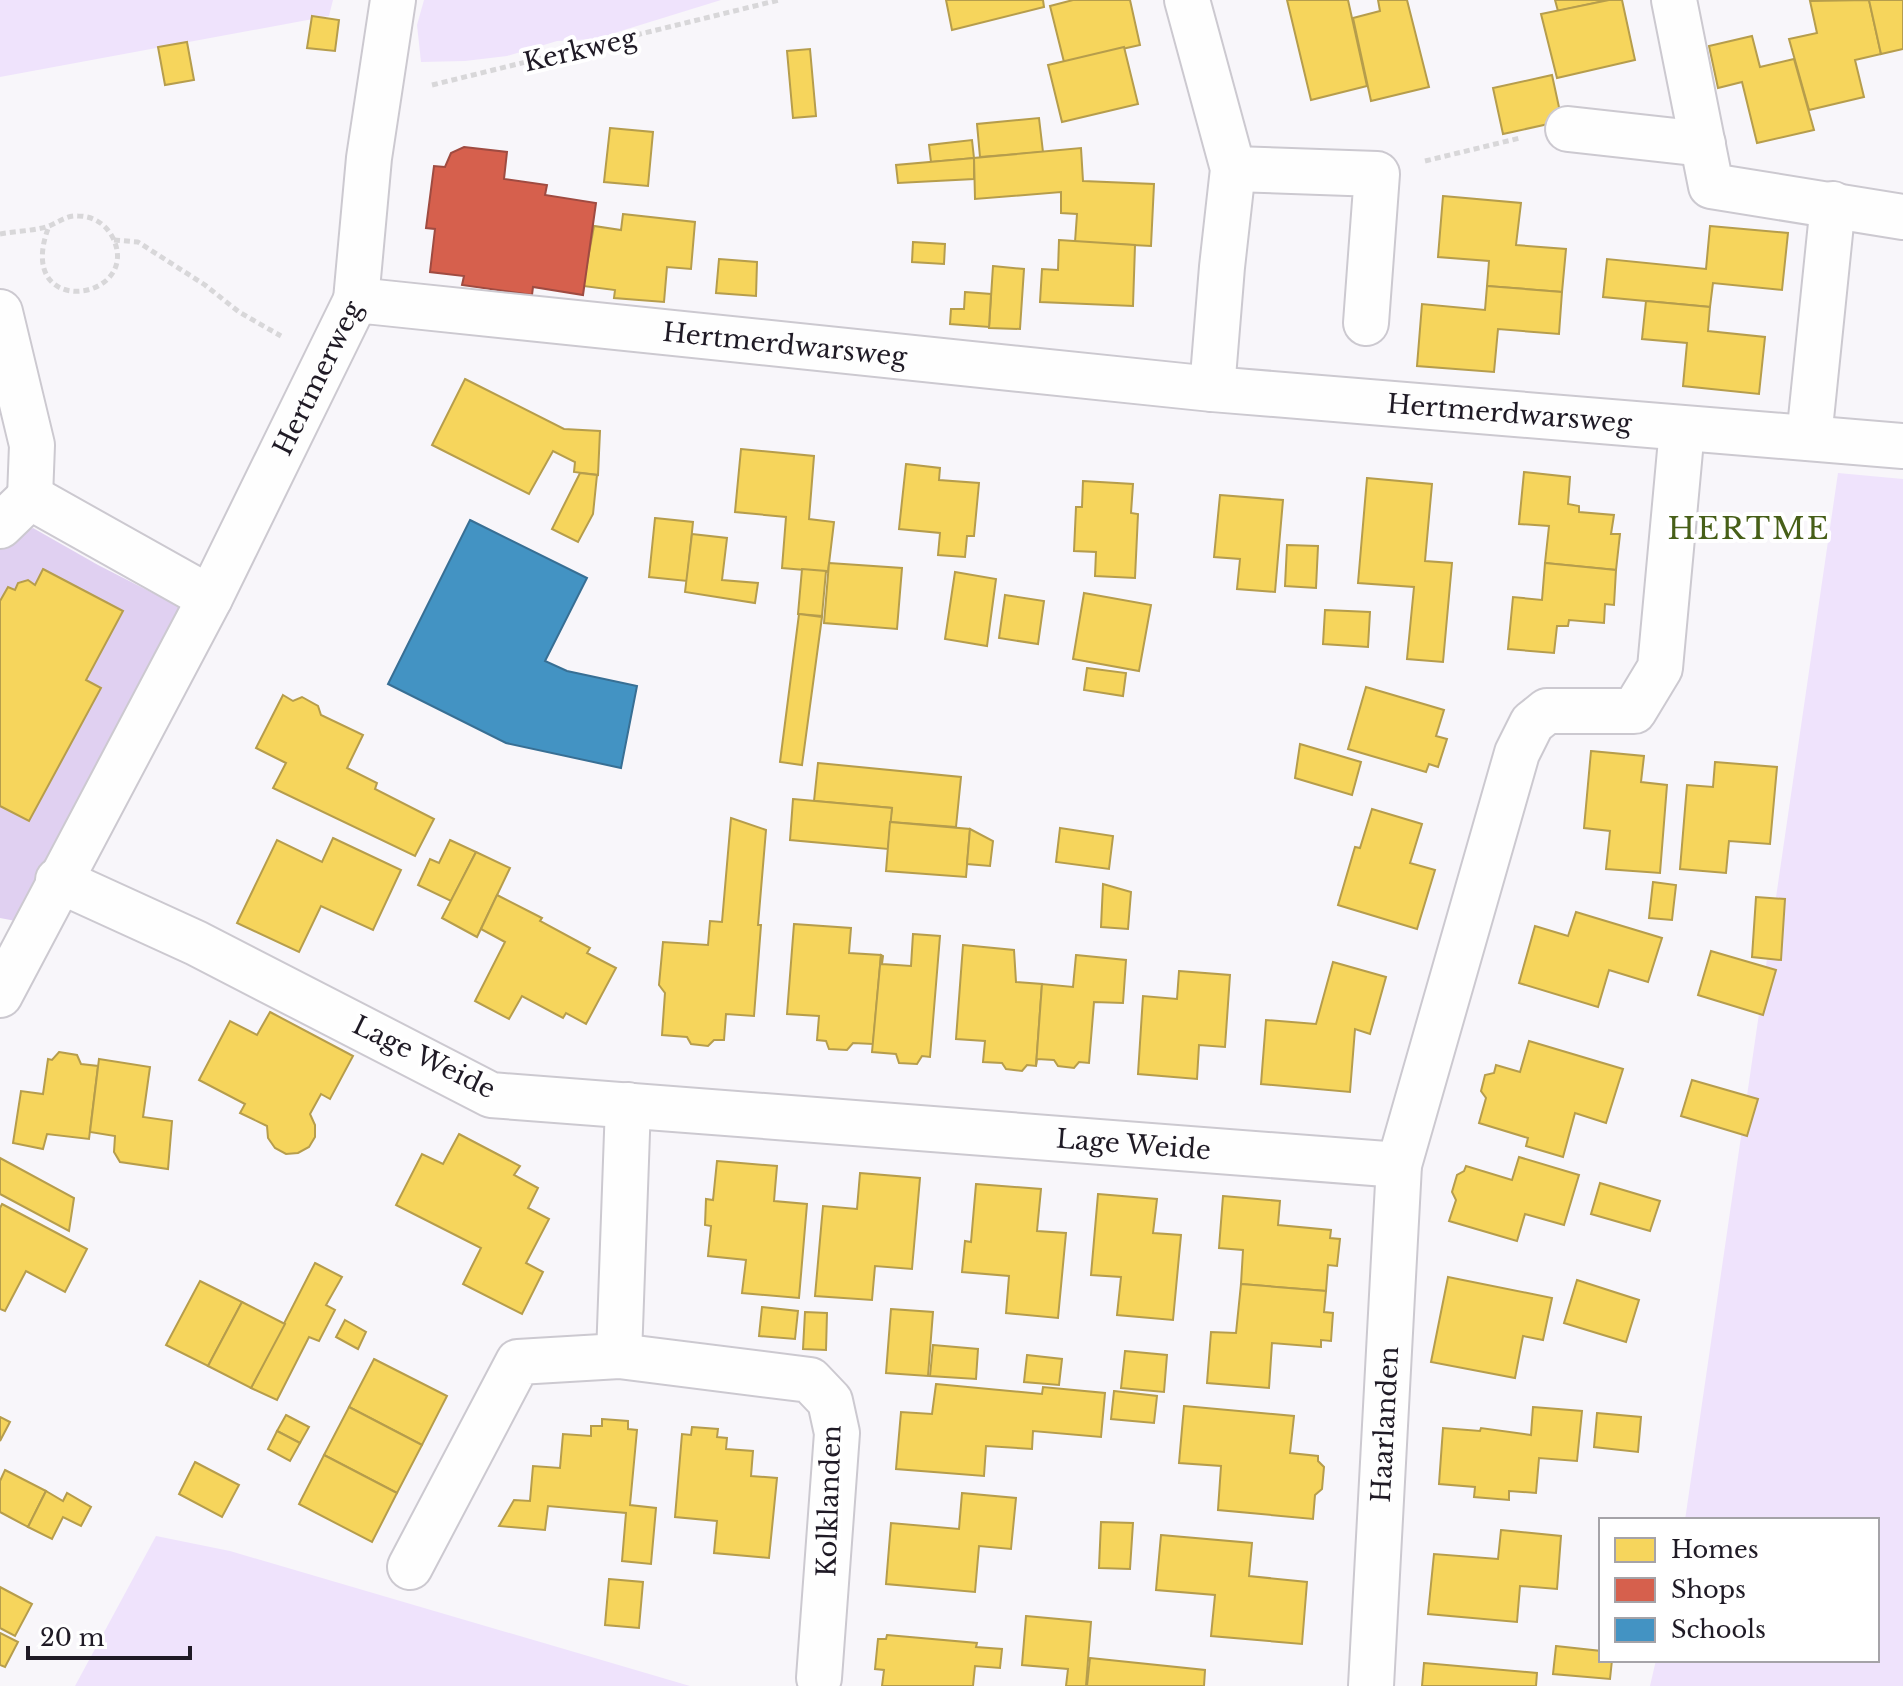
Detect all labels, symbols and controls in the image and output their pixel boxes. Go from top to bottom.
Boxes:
street label: Kerkweg [520,21,640,79]
street label: Hertmerweg [266,295,369,461]
street label: Hertmerdwarsweg [661,316,909,373]
street label: Hertmerdwarsweg [1386,387,1633,440]
district label: HERTME [1667,510,1831,547]
street label: Lage Weide [347,1009,501,1105]
street label: Lage Weide [1055,1123,1212,1166]
street label: Haarlanden [1365,1345,1405,1503]
street label: Kolklanden [810,1424,848,1578]
legend [1599,1518,1879,1662]
text: Homes [1671,1535,1759,1564]
text: Shops [1671,1575,1746,1604]
scale bar [28,1610,190,1660]
text: Schools [1671,1615,1766,1644]
text: 20 m [40,1623,105,1652]

